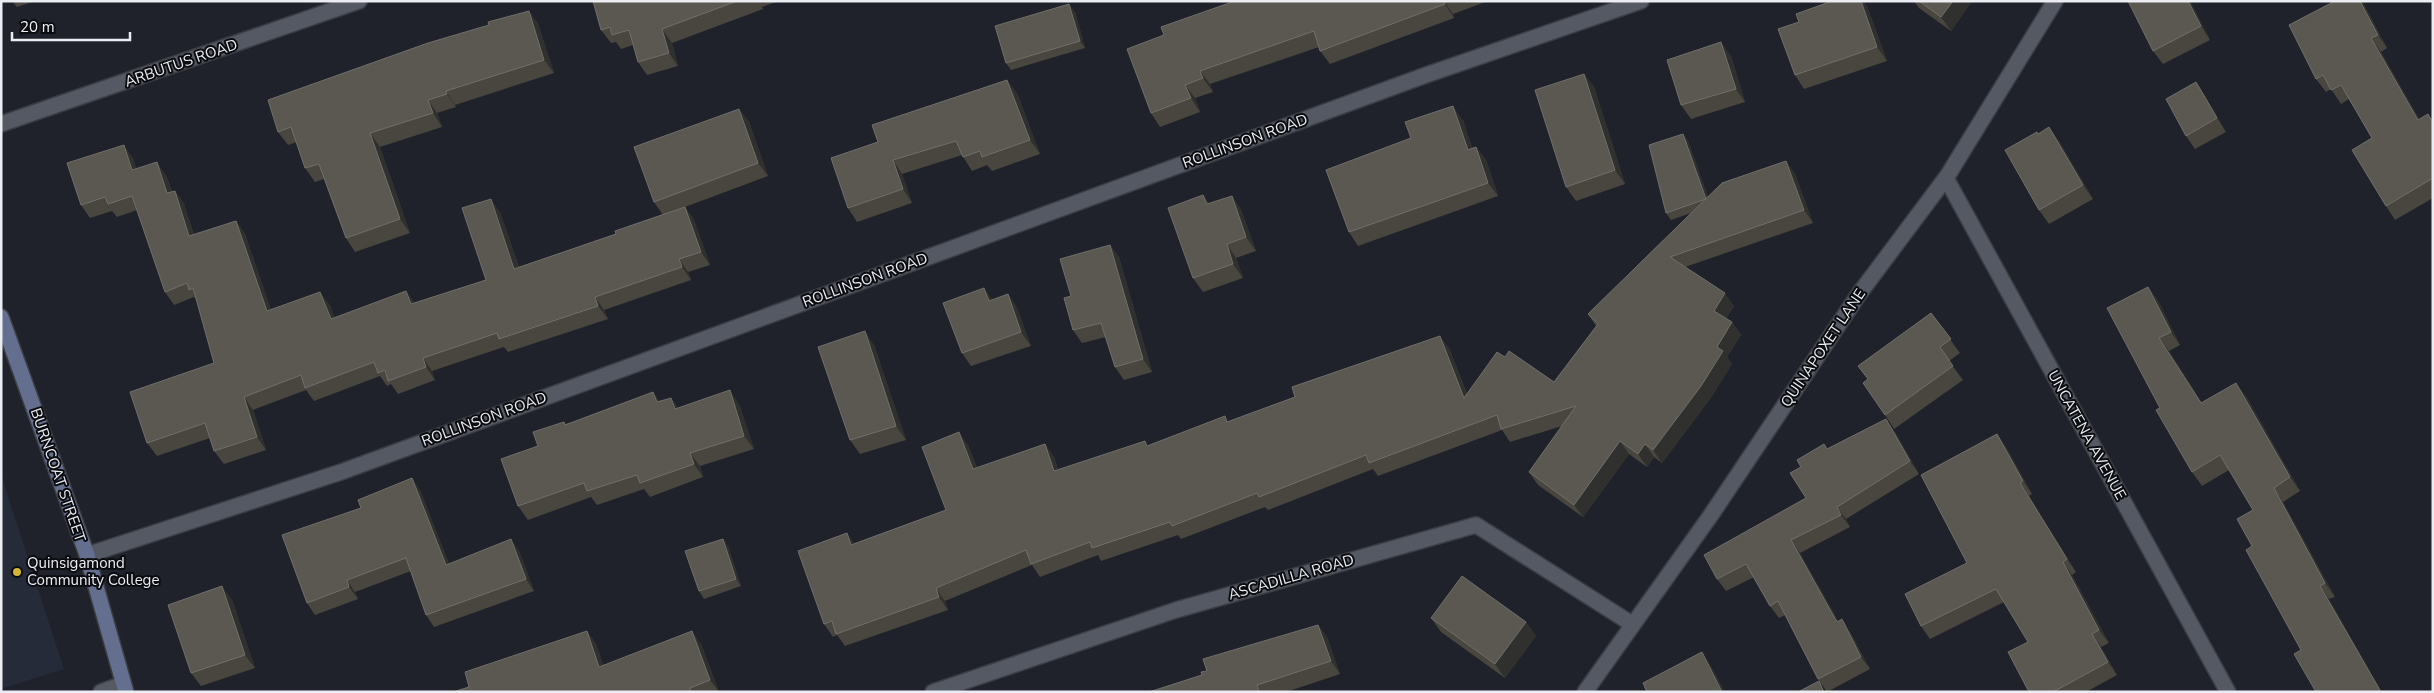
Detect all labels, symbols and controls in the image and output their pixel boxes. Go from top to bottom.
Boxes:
scale bar [12,10,130,42]
text: 20 m [20,17,55,37]
street label: ARBUTUS ROAD [122,34,240,92]
street label: ROLLINSON ROAD [1180,109,1310,173]
street label: ROLLINSON ROAD [800,248,930,312]
street label: QUINAPOXET LANE [1776,285,1870,411]
street label: UNCATENA AVENUE [2043,367,2131,503]
street label: ROLLINSON ROAD [419,387,549,451]
street label: BURNCOAT STREET [26,405,90,545]
street label: ASCADILLA ROAD [1226,549,1356,605]
place label: Quinsigamond Community College [27,553,159,590]
marker: Quinsigamond Community College [11,566,23,578]

